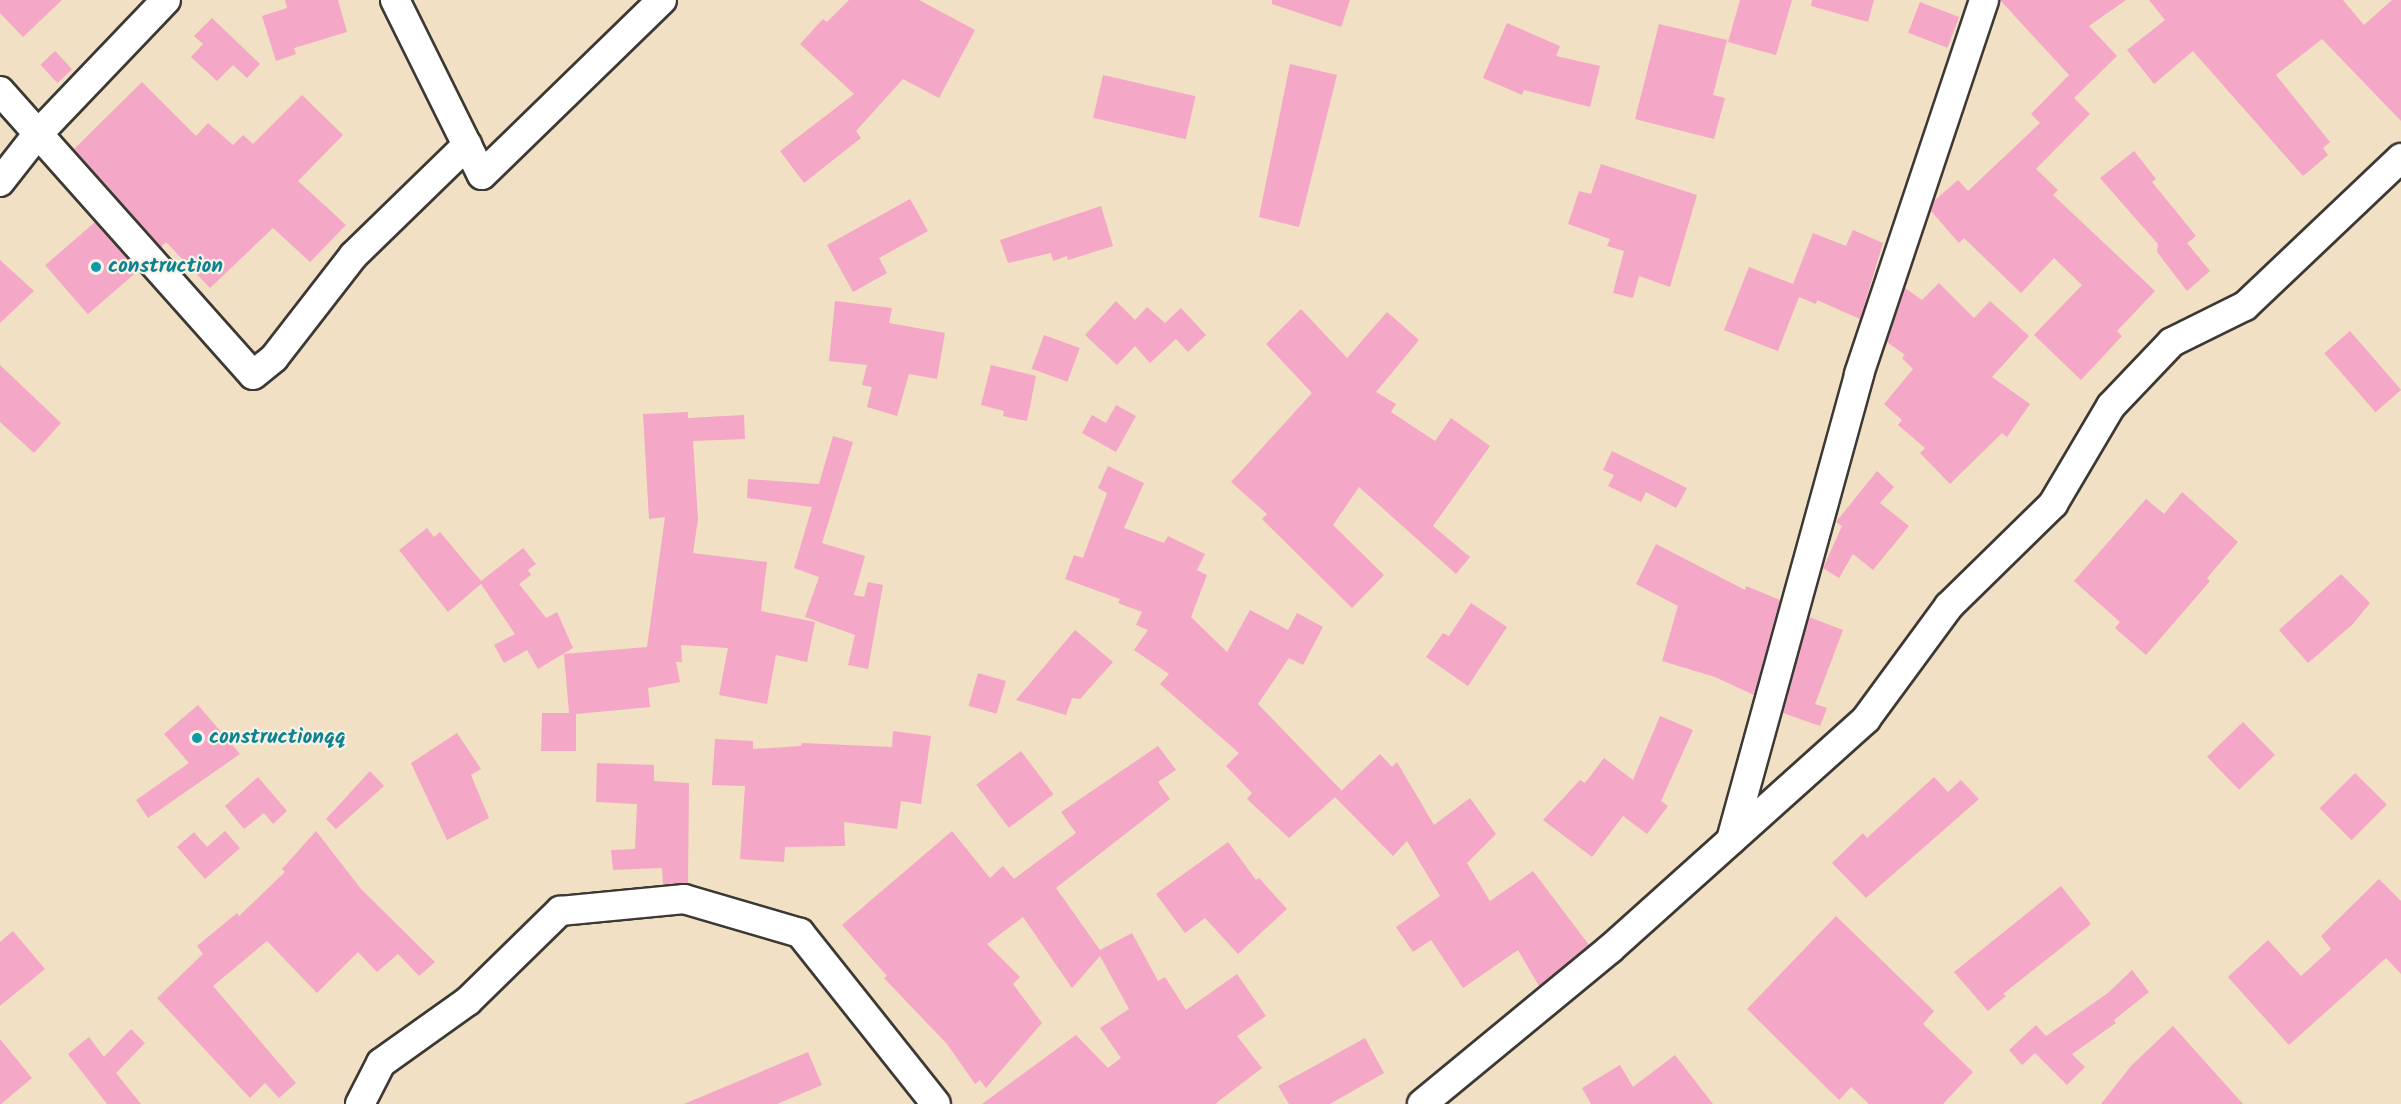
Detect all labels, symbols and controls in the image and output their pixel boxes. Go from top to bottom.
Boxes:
place label: construction [108,254,223,280]
marker: construction [89,260,103,274]
place label: constructionqq [209,725,346,751]
marker: constructionqq [190,731,204,745]

